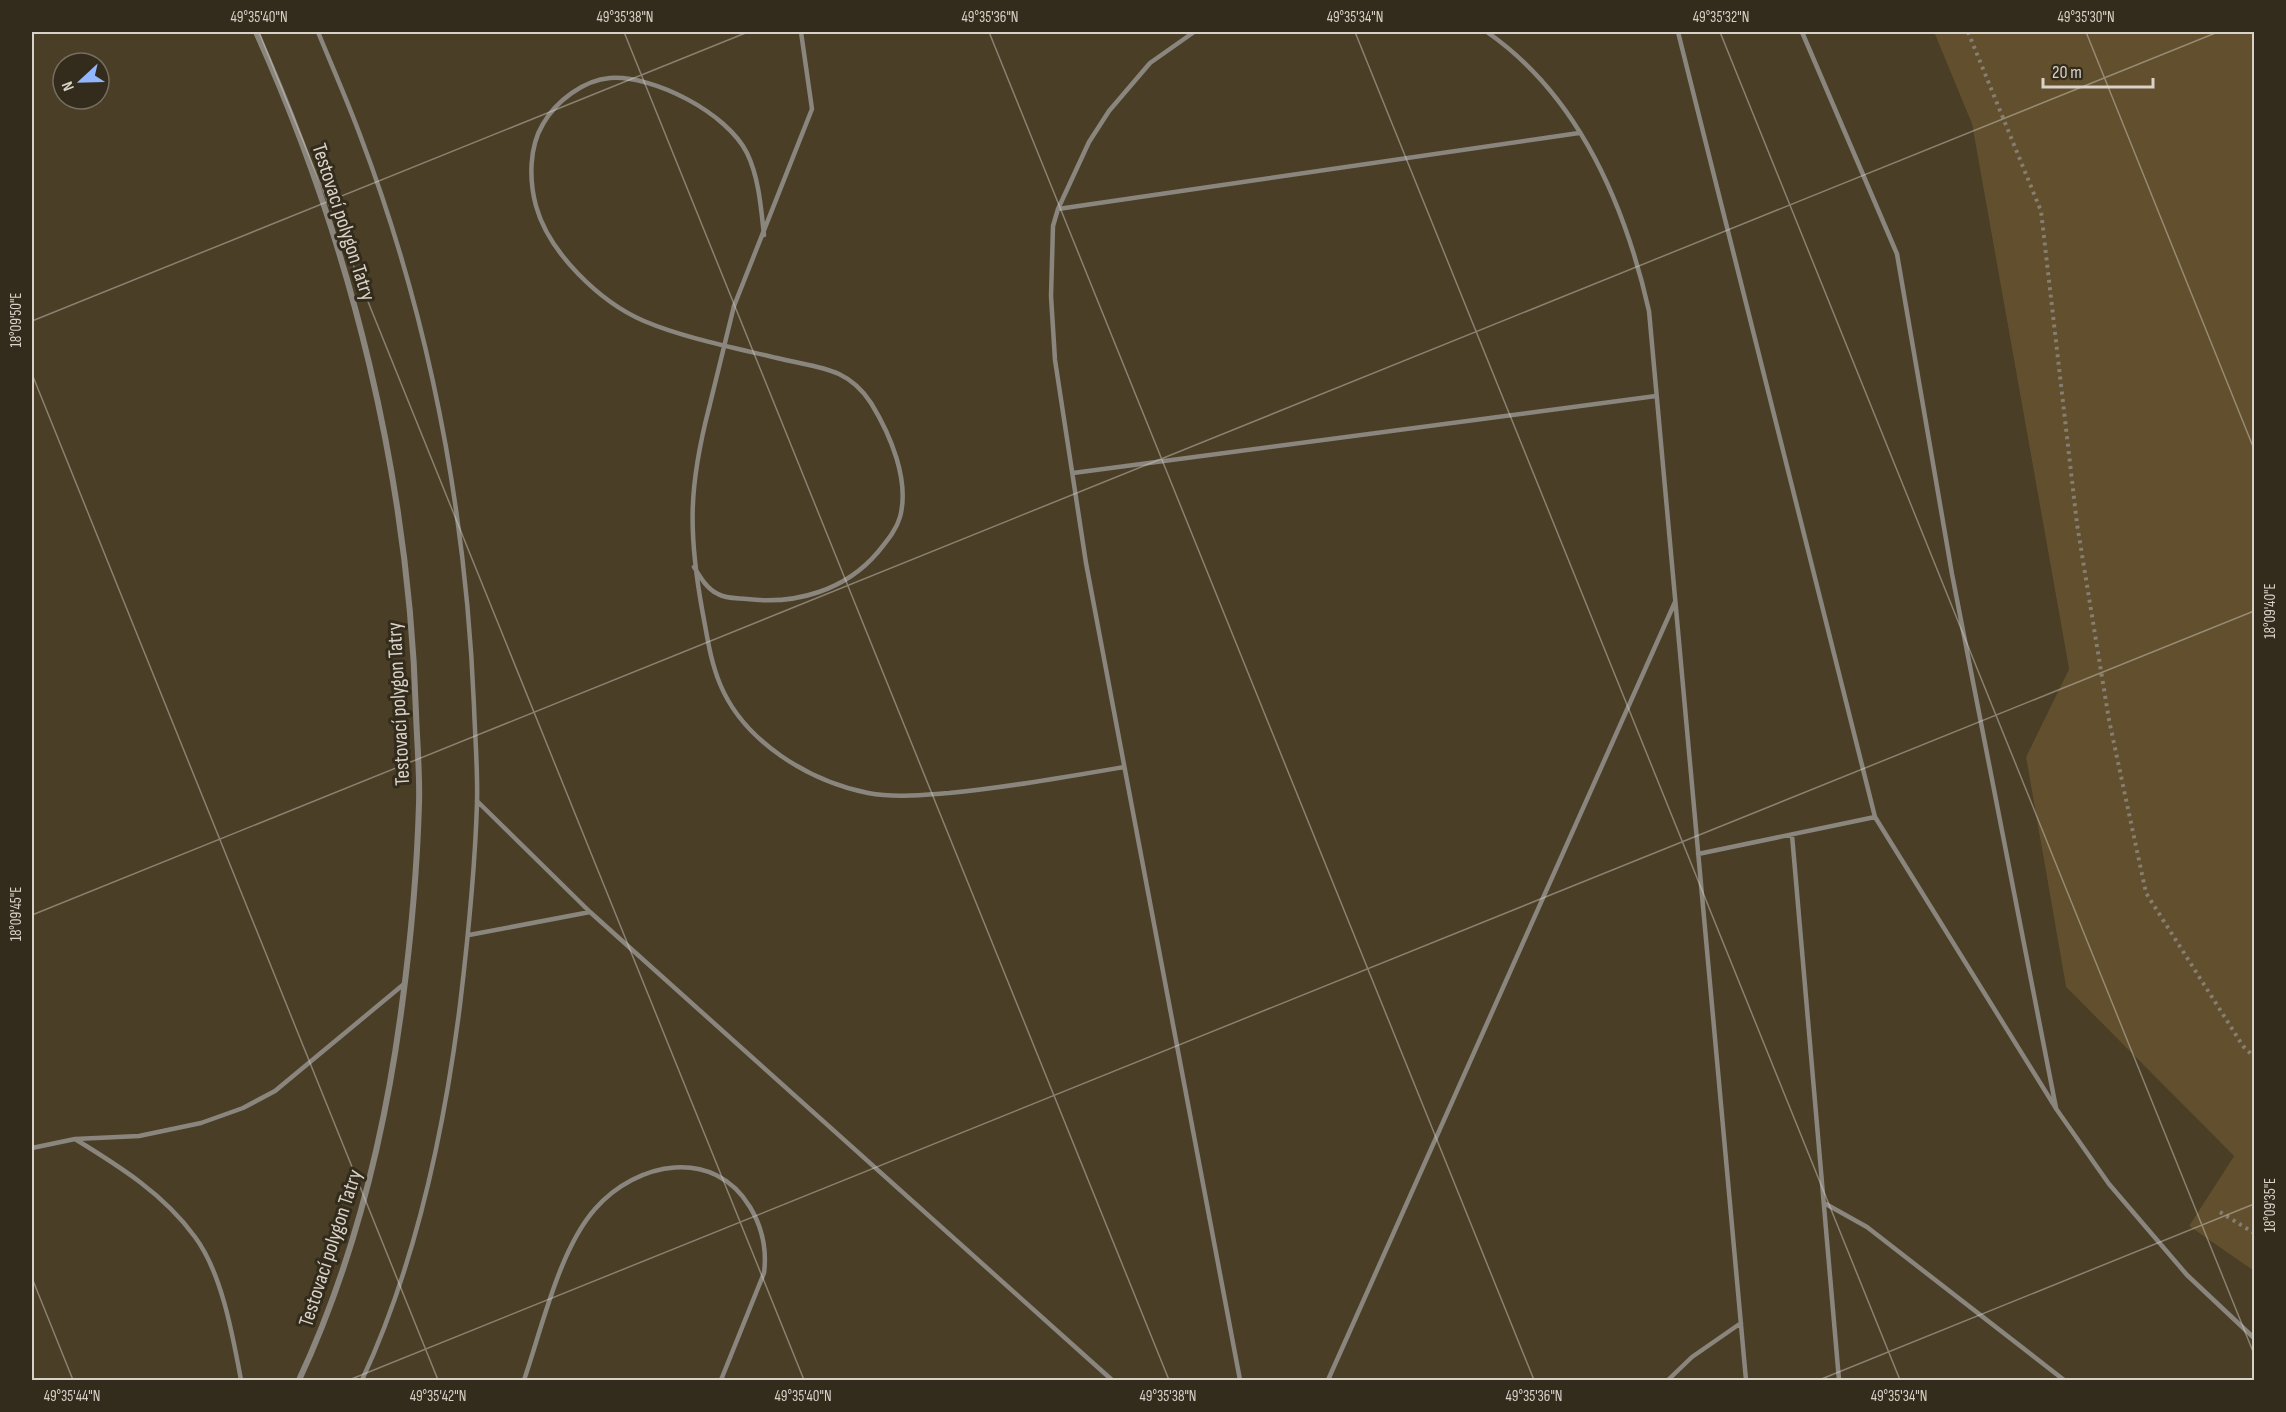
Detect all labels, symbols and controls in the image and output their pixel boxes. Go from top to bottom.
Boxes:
text: 49°35'40"N [230,8,288,27]
text: 49°35'38"N [597,8,653,27]
text: 49°35'36"N [962,8,1018,27]
text: 49°35'34"N [1327,8,1383,27]
text: 49°35'32"N [1693,8,1749,27]
text: 49°35'30"N [2057,8,2115,27]
north arrow [51,51,111,111]
scale bar [2043,51,2152,89]
text: 20 m [2052,62,2082,83]
text: N [58,79,79,94]
street label: Testovací polygon Tatry [306,140,381,304]
text: 18°09'50"E [7,292,26,348]
text: 18°09'40"E [2261,583,2280,639]
street label: Testovací polygon Tatry [382,622,415,786]
text: 18°09'45"E [7,887,26,941]
street label: Testovací polygon Tatry [293,1166,368,1330]
text: 18°09'35"E [2261,1178,2280,1232]
text: 49°35'44"N [44,1387,100,1406]
text: 49°35'42"N [410,1387,466,1406]
text: 49°35'40"N [774,1387,832,1406]
text: 49°35'38"N [1140,1387,1196,1406]
text: 49°35'36"N [1506,1387,1562,1406]
text: 49°35'34"N [1871,1387,1927,1406]

